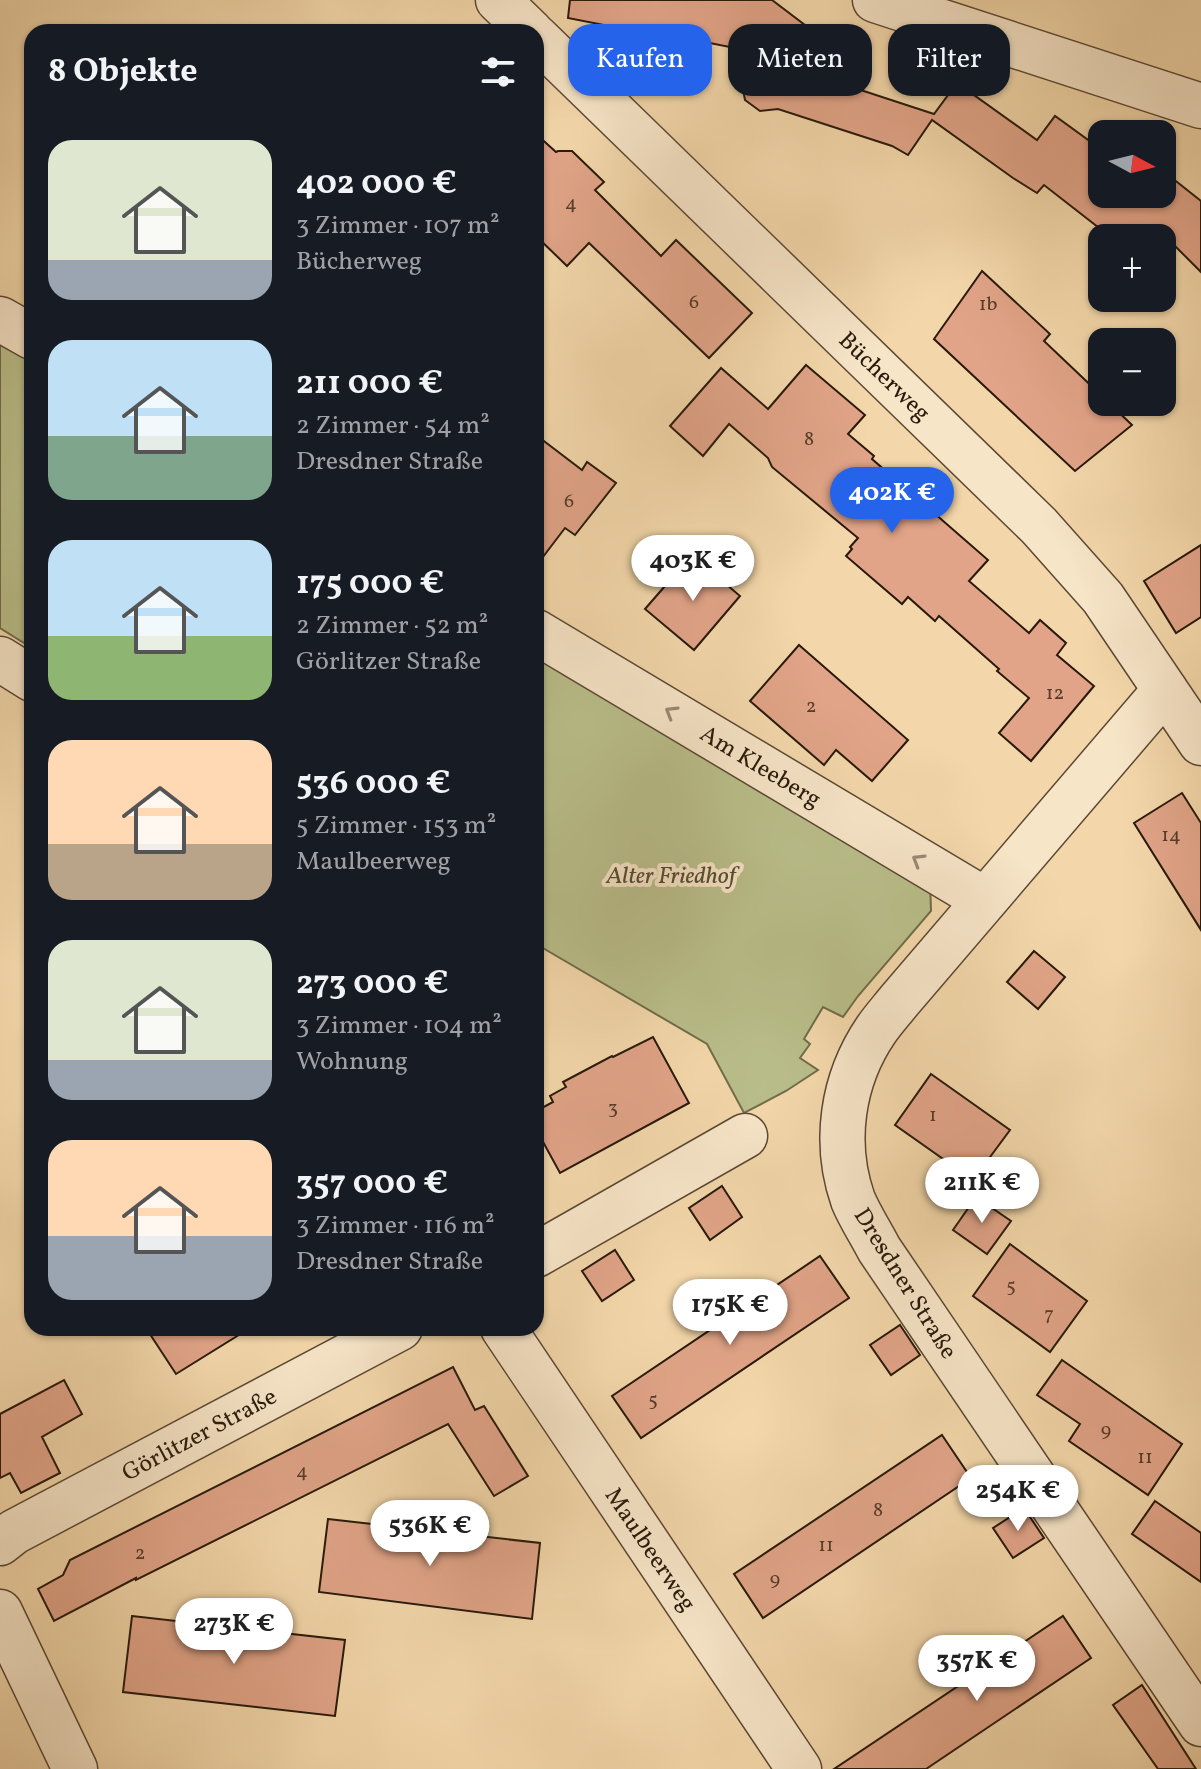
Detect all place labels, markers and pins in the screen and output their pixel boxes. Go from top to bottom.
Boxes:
pin: 402K € [827,467,957,535]
pin: 403K € [628,535,758,603]
pin: 211K € [917,1157,1047,1225]
pin: 175K € [665,1279,795,1347]
pin: 254K € [953,1465,1083,1533]
pin: 536K € [365,1500,495,1568]
pin: 273K € [169,1598,299,1666]
pin: 357K € [912,1635,1042,1703]

